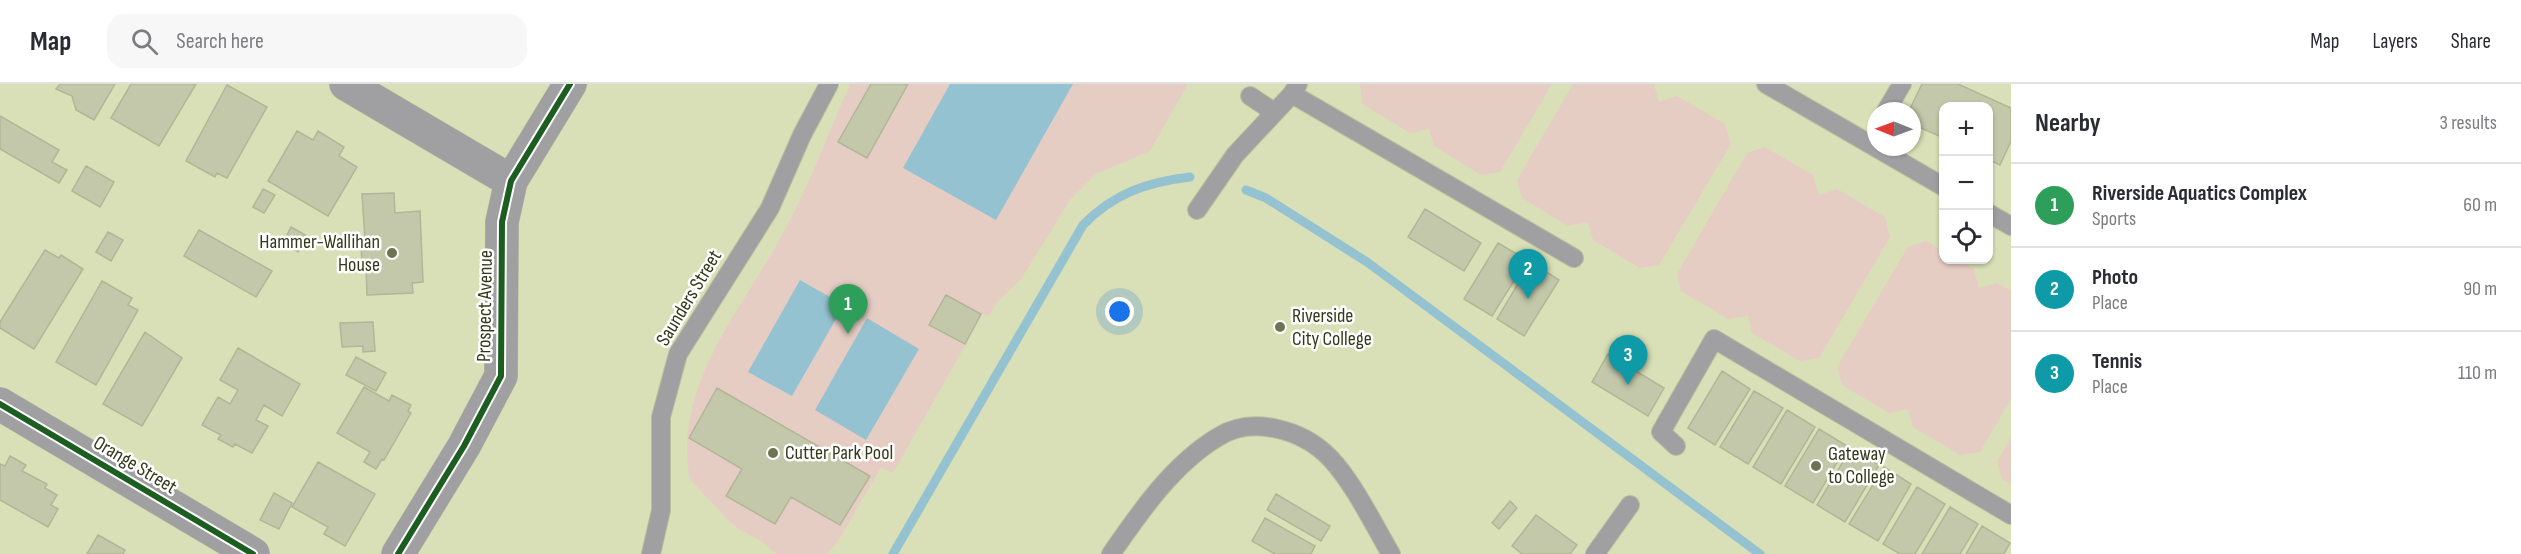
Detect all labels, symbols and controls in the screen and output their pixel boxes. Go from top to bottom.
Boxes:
search box [107,14,527,68]
text: Map [30,25,71,58]
icon: search [128,25,161,58]
text: Search here [176,28,264,55]
text: Map [2310,29,2339,54]
text: Layers [2372,29,2418,54]
text: Share [2451,29,2491,54]
north arrow [1867,102,1921,156]
map controls [1939,102,1993,264]
button: + [1939,102,1993,156]
text: Nearby [2035,108,2101,139]
text: 3 results [2440,111,2497,135]
button: − [1939,156,1993,210]
text: Riverside Aquatics Complex [2092,180,2307,207]
text: 1 [2051,193,2058,217]
text: 60 m [2463,193,2497,217]
text: Sports [2092,207,2136,231]
button: locate [1939,210,1993,264]
place label: Hammer-Wallihan House [259,230,380,277]
marker: Hammer-Wallihan House [385,246,399,260]
street label: Saunders Street [651,246,727,350]
street label: Prospect Avenue [472,250,498,362]
pin: 2 [1508,250,1547,299]
text: Photo [2092,264,2138,291]
text: 2 [2050,277,2059,301]
text: 90 m [2463,277,2497,301]
pin: 1 [828,284,868,334]
text: Place [2092,291,2128,315]
your location [1105,297,1134,326]
place label: Riverside City College [1292,304,1372,351]
marker: Riverside City College [1273,320,1287,334]
pin: 3 [1608,336,1648,385]
text: Tennis [2092,348,2142,375]
text: 3 [2050,361,2059,385]
text: 110 m [2458,361,2497,385]
text: Place [2092,375,2128,399]
street label: Orange Street [89,431,181,499]
place label: Cutter Park Pool [785,441,893,465]
place label: Gateway to College [1828,442,1895,489]
marker: Cutter Park Pool [766,446,780,460]
marker: Gateway to College [1809,459,1823,473]

